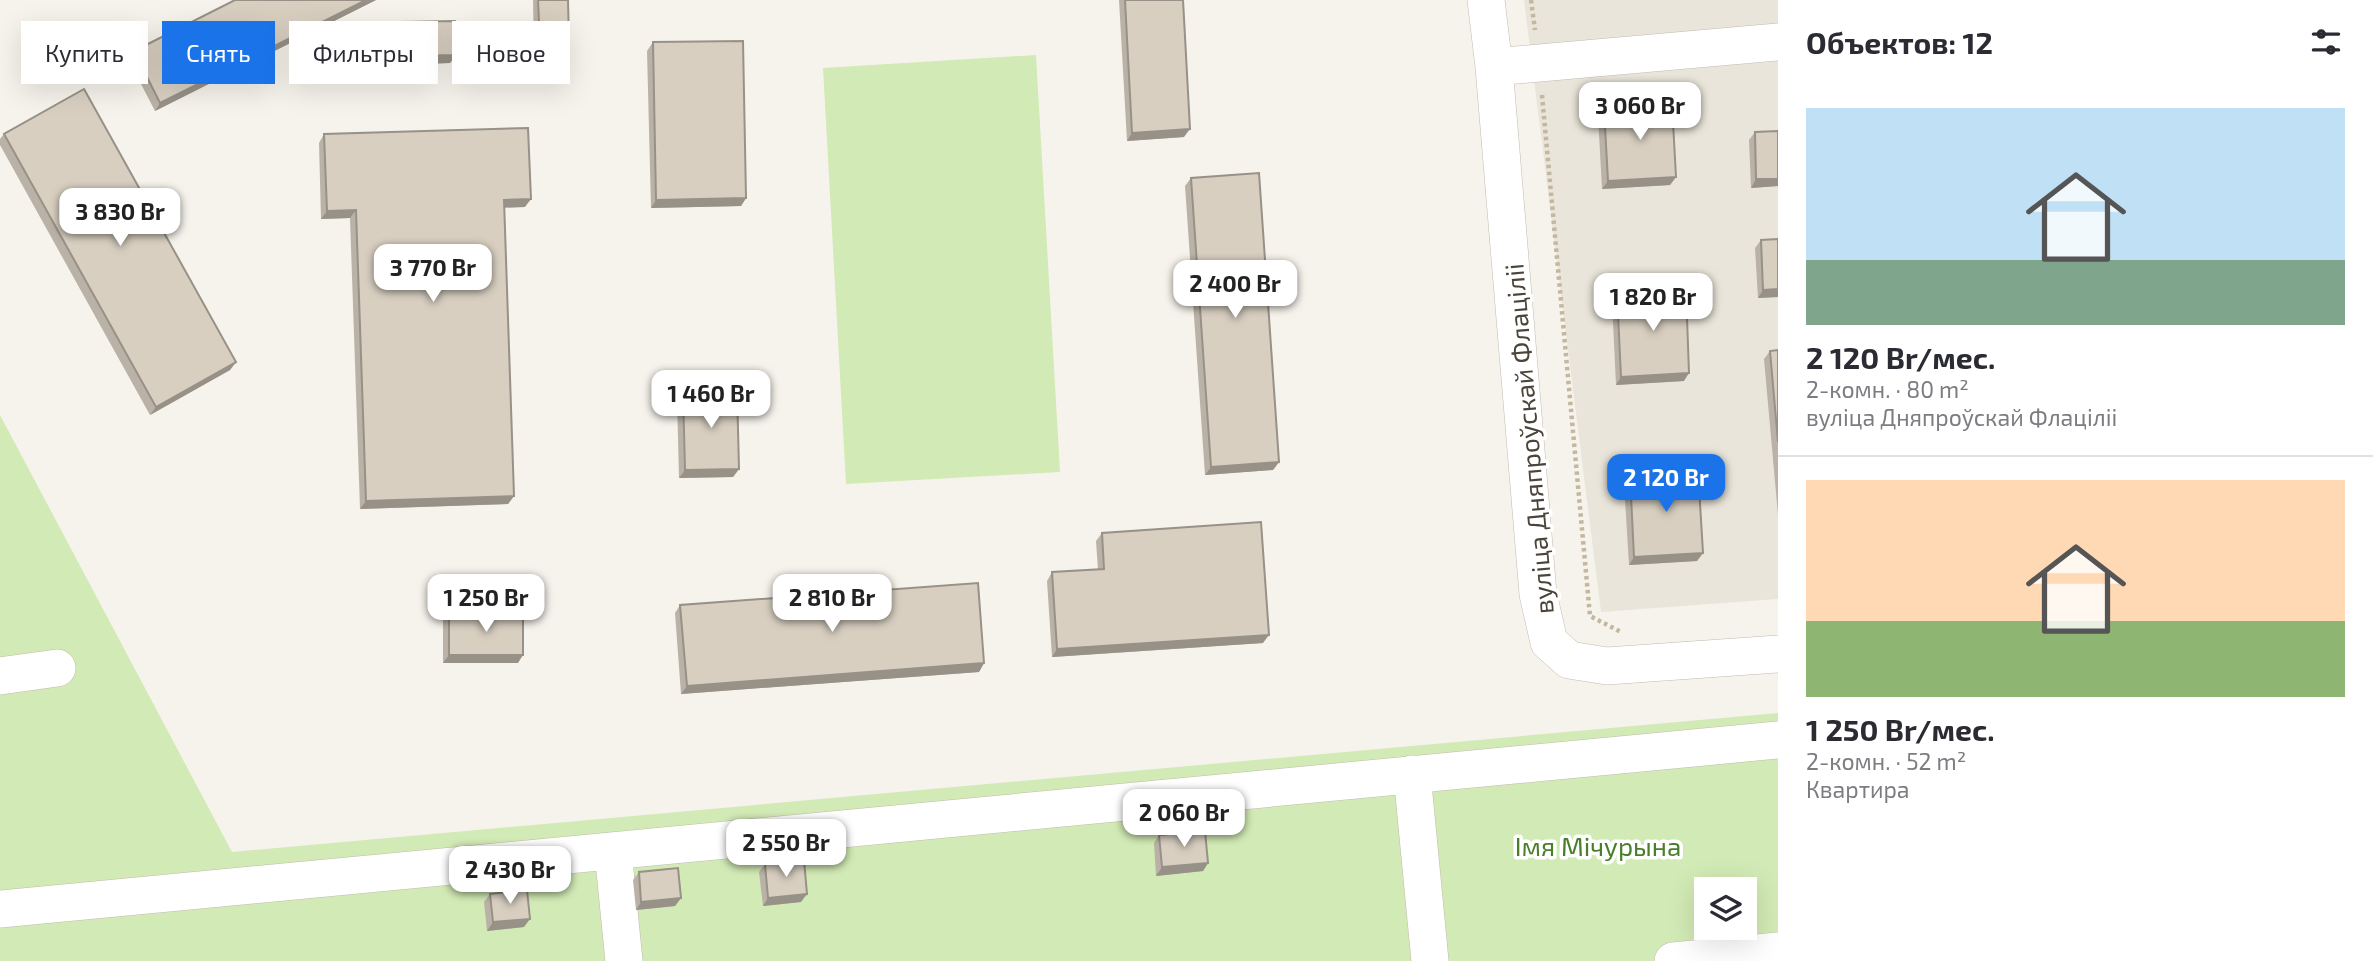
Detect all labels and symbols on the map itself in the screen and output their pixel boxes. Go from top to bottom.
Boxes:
pin: 3 060 Br [1568,82,1712,142]
pin: 3 830 Br [48,188,192,248]
pin: 3 770 Br [361,244,505,304]
pin: 2 400 Br [1163,260,1307,320]
street label: вуліца Дняпроўскай Флаціліі [1497,262,1560,616]
pin: 1 820 Br [1581,274,1725,333]
pin: 1 460 Br [639,370,783,430]
pin: 2 120 Br [1594,454,1738,514]
pin: 1 250 Br [414,574,558,634]
pin: 2 810 Br [760,574,904,634]
pin: 2 060 Br [1112,790,1256,849]
pin: 2 550 Br [714,820,858,879]
park label: Імя Мічурына [1515,830,1681,862]
pin: 2 430 Br [438,846,582,906]

